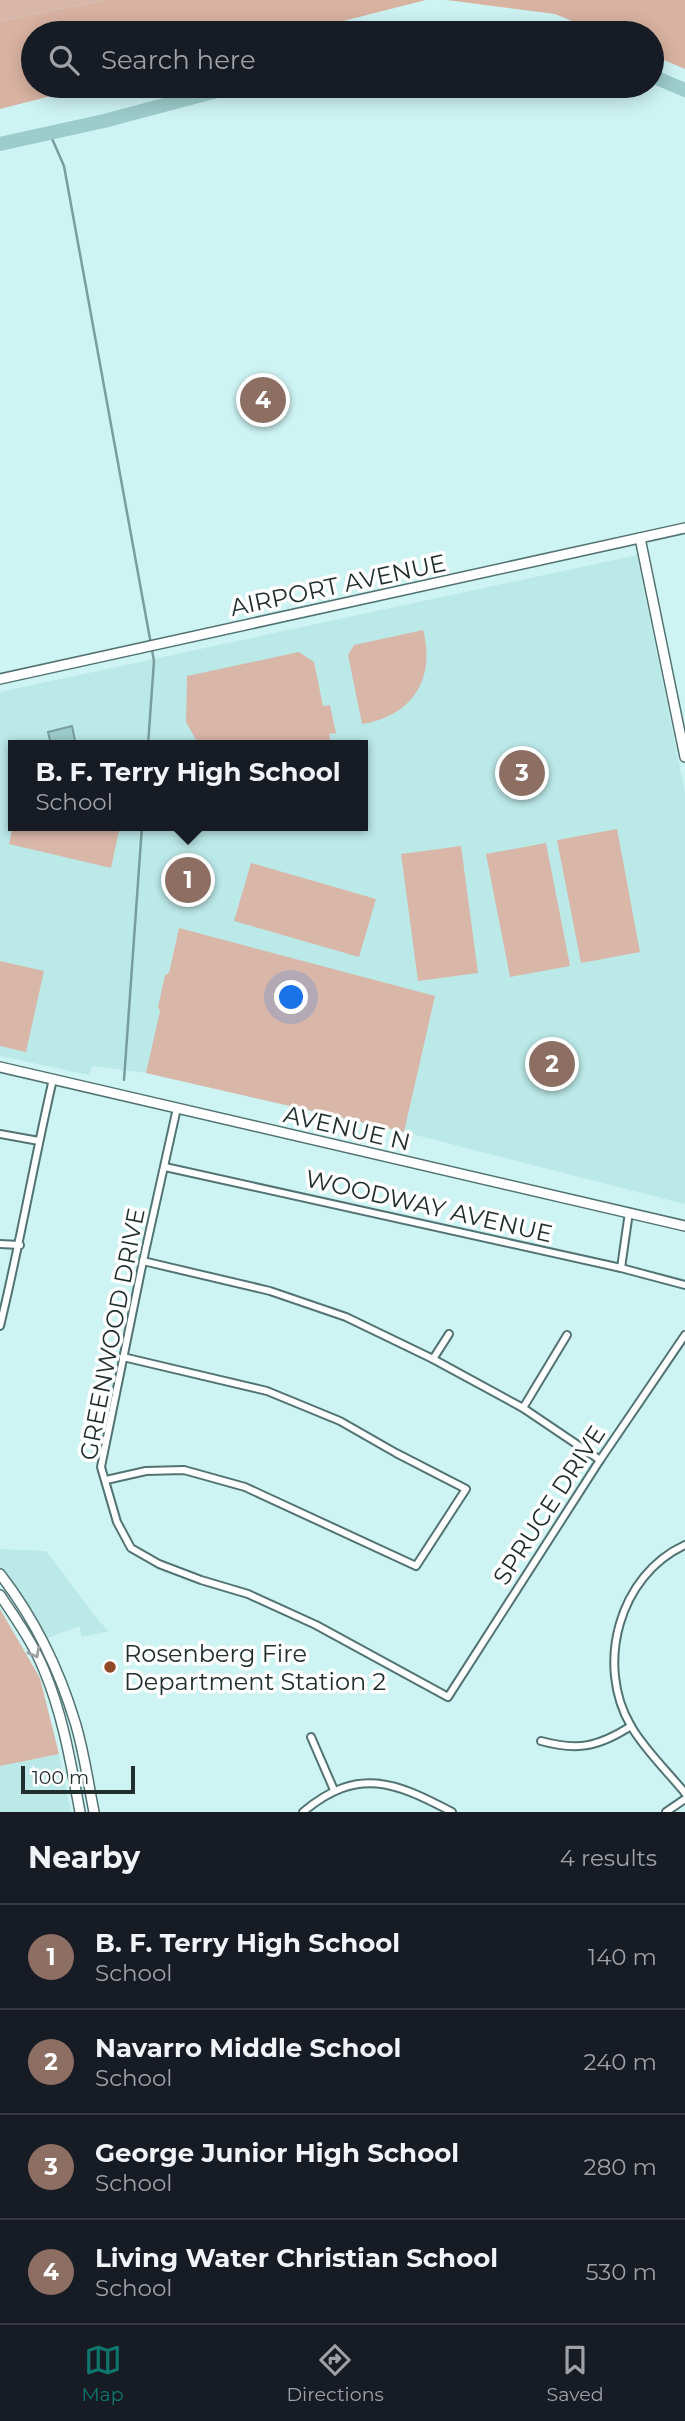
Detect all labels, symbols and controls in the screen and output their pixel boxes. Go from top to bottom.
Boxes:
search box [21,21,664,98]
icon: search [45,41,83,79]
text: Search here [101,44,256,76]
pin: 4 [240,374,286,426]
street label: AIRPORT AVENUE [228,548,448,622]
popup [8,740,368,831]
pin: 3 [499,747,545,799]
text: B. F. Terry High School [35,756,341,788]
text: School [35,788,113,816]
pin: 1 [165,854,211,906]
your location [274,980,308,1014]
pin: 2 [529,1038,575,1090]
street label: AVENUE N [281,1099,413,1157]
street label: WOODWAY AVENUE [303,1163,555,1249]
street label: GREENWOOD DRIVE [73,1205,151,1463]
street label: SPRUCE DRIVE [487,1420,611,1590]
place label: Rosenberg Fire Department Station 2 [124,1639,386,1696]
one-way arrow [27,1646,41,1659]
marker: Rosenberg Fire Department Station 2 [102,1659,118,1675]
scale bar [21,1763,135,1795]
text: 100 m [32,1766,89,1789]
text: Nearby [28,1839,140,1876]
text: 4 results [560,1844,657,1872]
text: B. F. Terry High School [95,1927,400,1959]
text: 1 [46,1943,56,1971]
text: 140 m [588,1943,657,1971]
text: School [95,1959,173,1987]
text: Navarro Middle School [95,2032,401,2064]
text: 2 [44,2048,58,2076]
text: 240 m [584,2048,657,2076]
text: School [95,2064,173,2092]
text: George Junior High School [95,2137,459,2169]
text: 3 [44,2153,58,2181]
text: 280 m [584,2153,657,2181]
text: School [95,2169,173,2197]
text: Living Water Christian School [95,2242,498,2274]
text: 4 [43,2258,59,2286]
text: 530 m [585,2258,657,2286]
text: School [95,2274,173,2302]
tab: Map [81,2341,124,2406]
tab: Directions [286,2341,384,2406]
tab: Saved [547,2341,604,2406]

